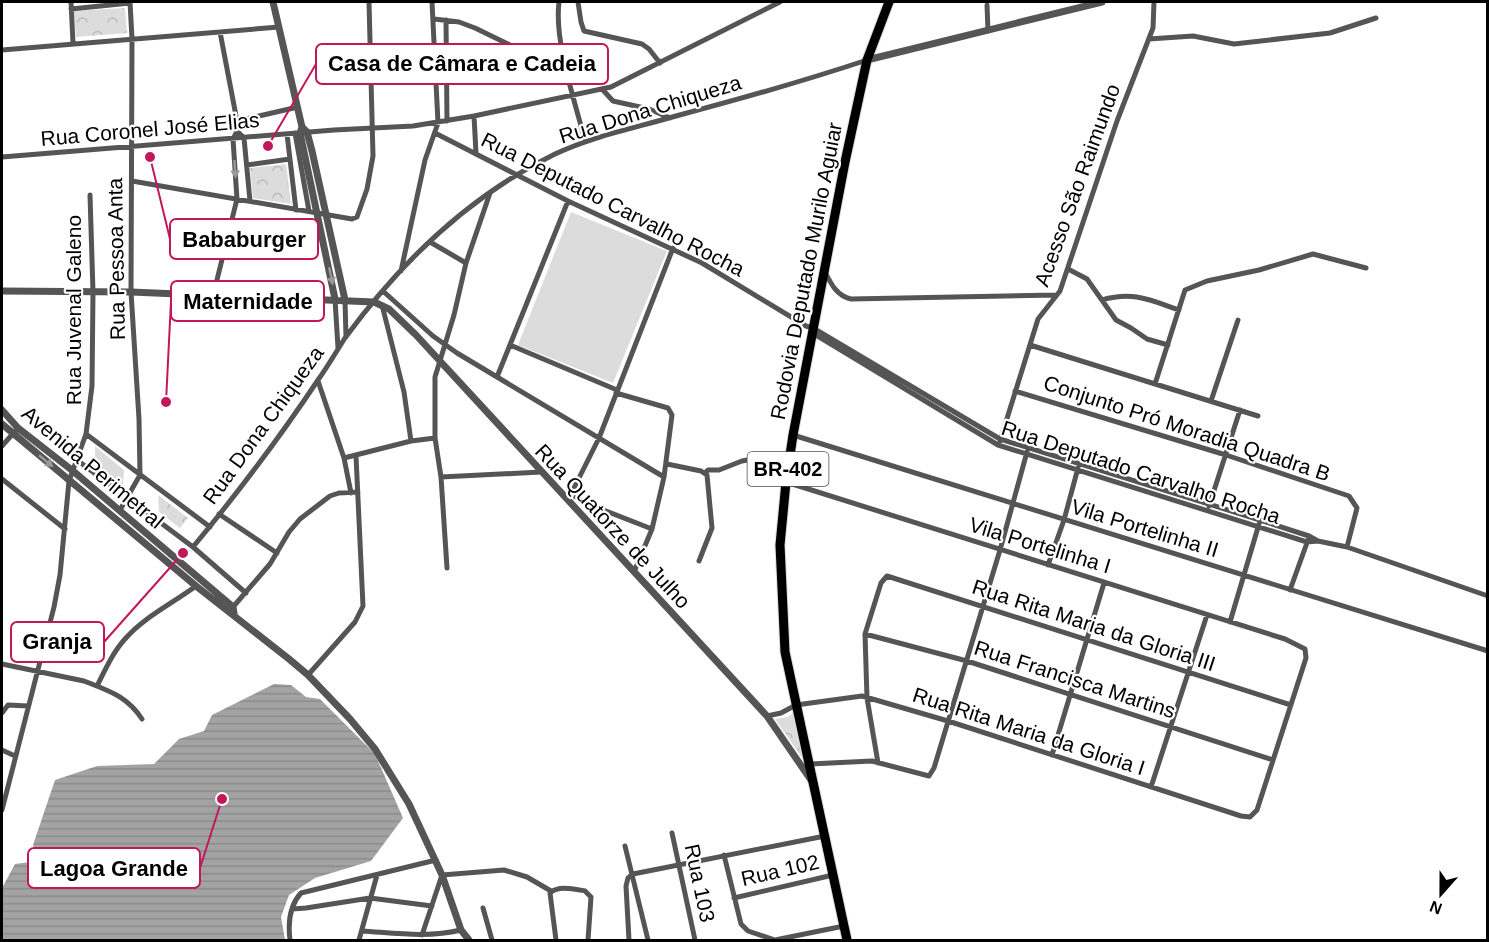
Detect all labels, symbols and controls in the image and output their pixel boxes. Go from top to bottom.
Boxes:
callout: Casa de Câmara e Cadeia [316,44,608,84]
text: Casa de Câmara e Cadeia [328,51,597,76]
street label: Rua Dona Chiqueza [556,70,744,148]
street label: Acesso São Raimundo [1030,81,1124,289]
street label: Rua Coronel José Elias [40,108,260,150]
street label: Rodovia Deputado Murilo Aguiar [766,120,846,422]
street label: Rua Deputado Carvalho Rocha [478,128,749,281]
one-way arrow [230,159,239,178]
street label: Rua Pessoa Anta [103,177,129,340]
street label: Rua Juvenal Galeno [62,215,85,405]
callout: Bababurger [170,219,318,259]
text: Bababurger [182,227,306,252]
one-way arrow [327,267,336,286]
callout: Maternidade [171,281,324,321]
text: Maternidade [183,289,313,314]
street label: Rua Dona Chiqueza [198,341,328,508]
street label: Conjunto Pró Moradia Quadra B [1041,371,1333,485]
street label: Avenida Perimetral [18,401,168,533]
street label: Rua Deputado Carvalho Rocha [999,416,1284,528]
street label: Rua Quatorze de Julho [531,439,695,613]
road number: BR-402 [748,452,828,486]
one-way arrow [38,455,54,468]
street label: Vila Portelinha II [1069,495,1221,561]
street label: Vila Portelinha I [966,513,1114,577]
street label: Rua Rita Maria da Gloria III [969,575,1219,675]
callout: Granja [11,622,104,662]
text: Granja [22,629,93,654]
street label: Rua Francisca Martins [972,636,1178,722]
street label: Rua Rita Maria da Gloria I [910,683,1148,779]
street label: Rua 103 [680,842,720,924]
callout: Lagoa Grande [28,848,200,888]
street label: Rua 102 [739,850,821,890]
text: Lagoa Grande [40,856,188,881]
north arrow [1411,864,1471,924]
text: N [1427,898,1444,918]

